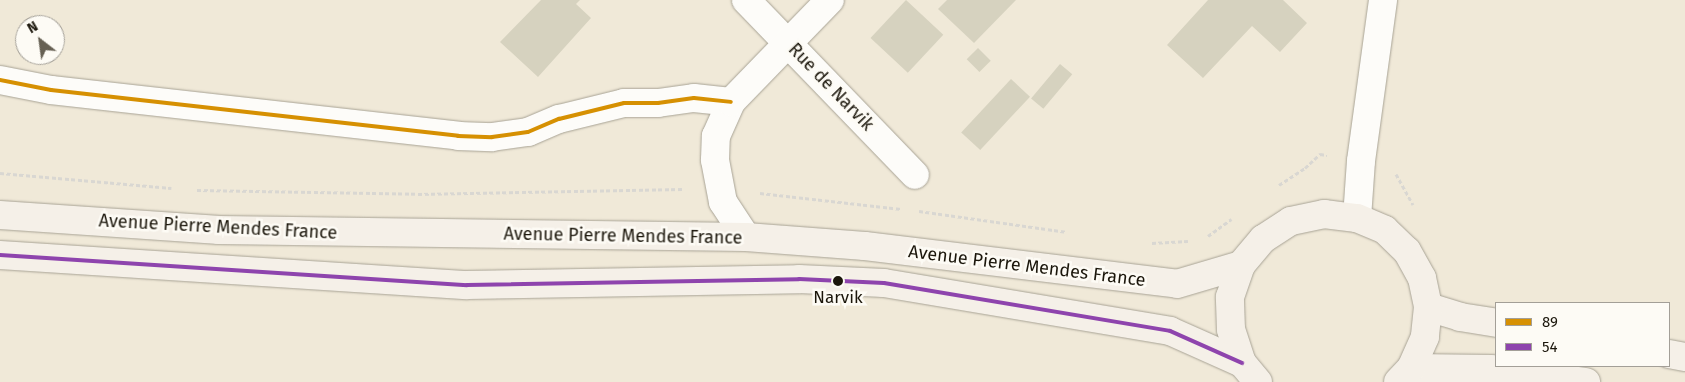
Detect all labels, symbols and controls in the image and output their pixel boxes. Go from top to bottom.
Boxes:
north arrow [15,15,65,65]
text: N [24,18,41,37]
street label: Rue de Narvik [784,39,878,135]
street label: Avenue Pierre Mendes France [98,210,338,244]
street label: Avenue Pierre Mendes France [503,223,743,249]
street label: Avenue Pierre Mendes France [907,241,1147,291]
marker: Narvik [833,276,843,286]
place label: Narvik [813,288,863,308]
legend [1495,302,1670,367]
text: 89 [1542,313,1558,331]
text: 54 [1542,338,1558,356]

